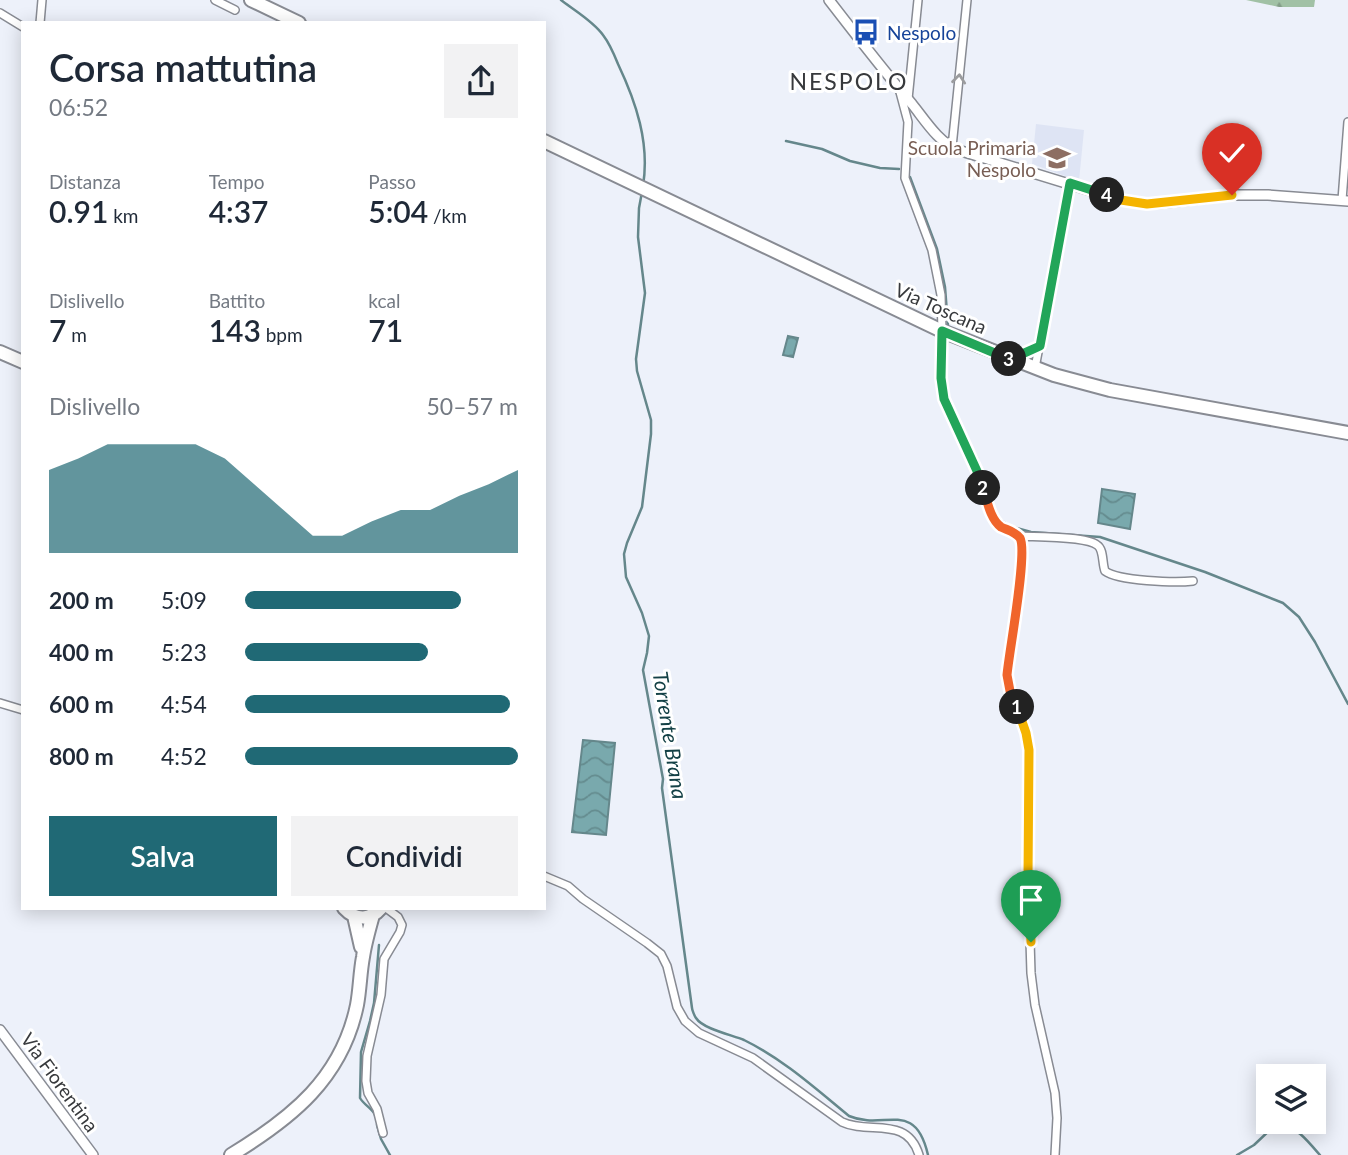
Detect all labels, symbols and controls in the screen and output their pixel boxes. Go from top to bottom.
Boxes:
bus stop icon: Nespolo [851,17,881,47]
place label: Nespolo [887,21,956,44]
text: Corsa mattutina [49,44,317,90]
button: share [444,44,518,118]
district label: NESPOLO [790,67,909,95]
one-way arrow [951,74,966,85]
text: 06:52 [49,93,108,121]
pin [1202,123,1262,195]
icon: check [1213,134,1251,172]
place label: Scuola Primaria Nespolo [908,136,1036,181]
school or university icon: Scuola Primaria Nespolo [1042,143,1072,173]
text: Distanza [49,170,121,193]
text: Tempo [209,170,265,193]
text: Passo [368,170,416,193]
pin: 4 [1090,178,1124,212]
text: 4 [1101,183,1112,206]
text: 0.91 [49,193,108,229]
text: 4:37 [209,193,268,229]
text: 5:04 [368,193,428,229]
text: km [108,204,138,227]
text: /km [428,204,467,227]
street label: Via Toscana [892,278,990,338]
text: Dislivello [49,289,124,312]
text: Battito [209,289,265,312]
text: kcal [368,289,400,312]
text: 7 [49,312,66,348]
text: 143 [209,312,261,348]
text: 71 [368,312,403,348]
text: m [66,323,87,346]
text: bpm [261,323,303,346]
pin: 3 [992,342,1026,376]
text: 3 [1003,347,1014,370]
text: Dislivello [49,392,140,420]
text: 50–57 m [426,392,518,420]
pin: 2 [965,470,1000,505]
text: 2 [977,476,988,499]
text: 200 m [49,586,114,614]
text: 5:09 [161,586,207,614]
text: 400 m [49,638,114,666]
text: 5:23 [161,638,207,666]
water label: Torrente Brana [649,669,693,801]
text: 600 m [49,690,114,718]
text: 4:54 [161,690,207,718]
pin: 1 [1000,690,1034,724]
text: 1 [1011,695,1022,718]
text: 800 m [49,742,114,770]
text: 4:52 [161,742,207,770]
button: Salva [49,816,277,896]
button: Condividi [291,816,518,896]
pin [1001,870,1061,942]
icon: arrive [1012,881,1050,919]
street label: Via Fiorentina [16,1028,104,1136]
map controls [1256,1064,1326,1134]
button: layers [1256,1064,1326,1134]

